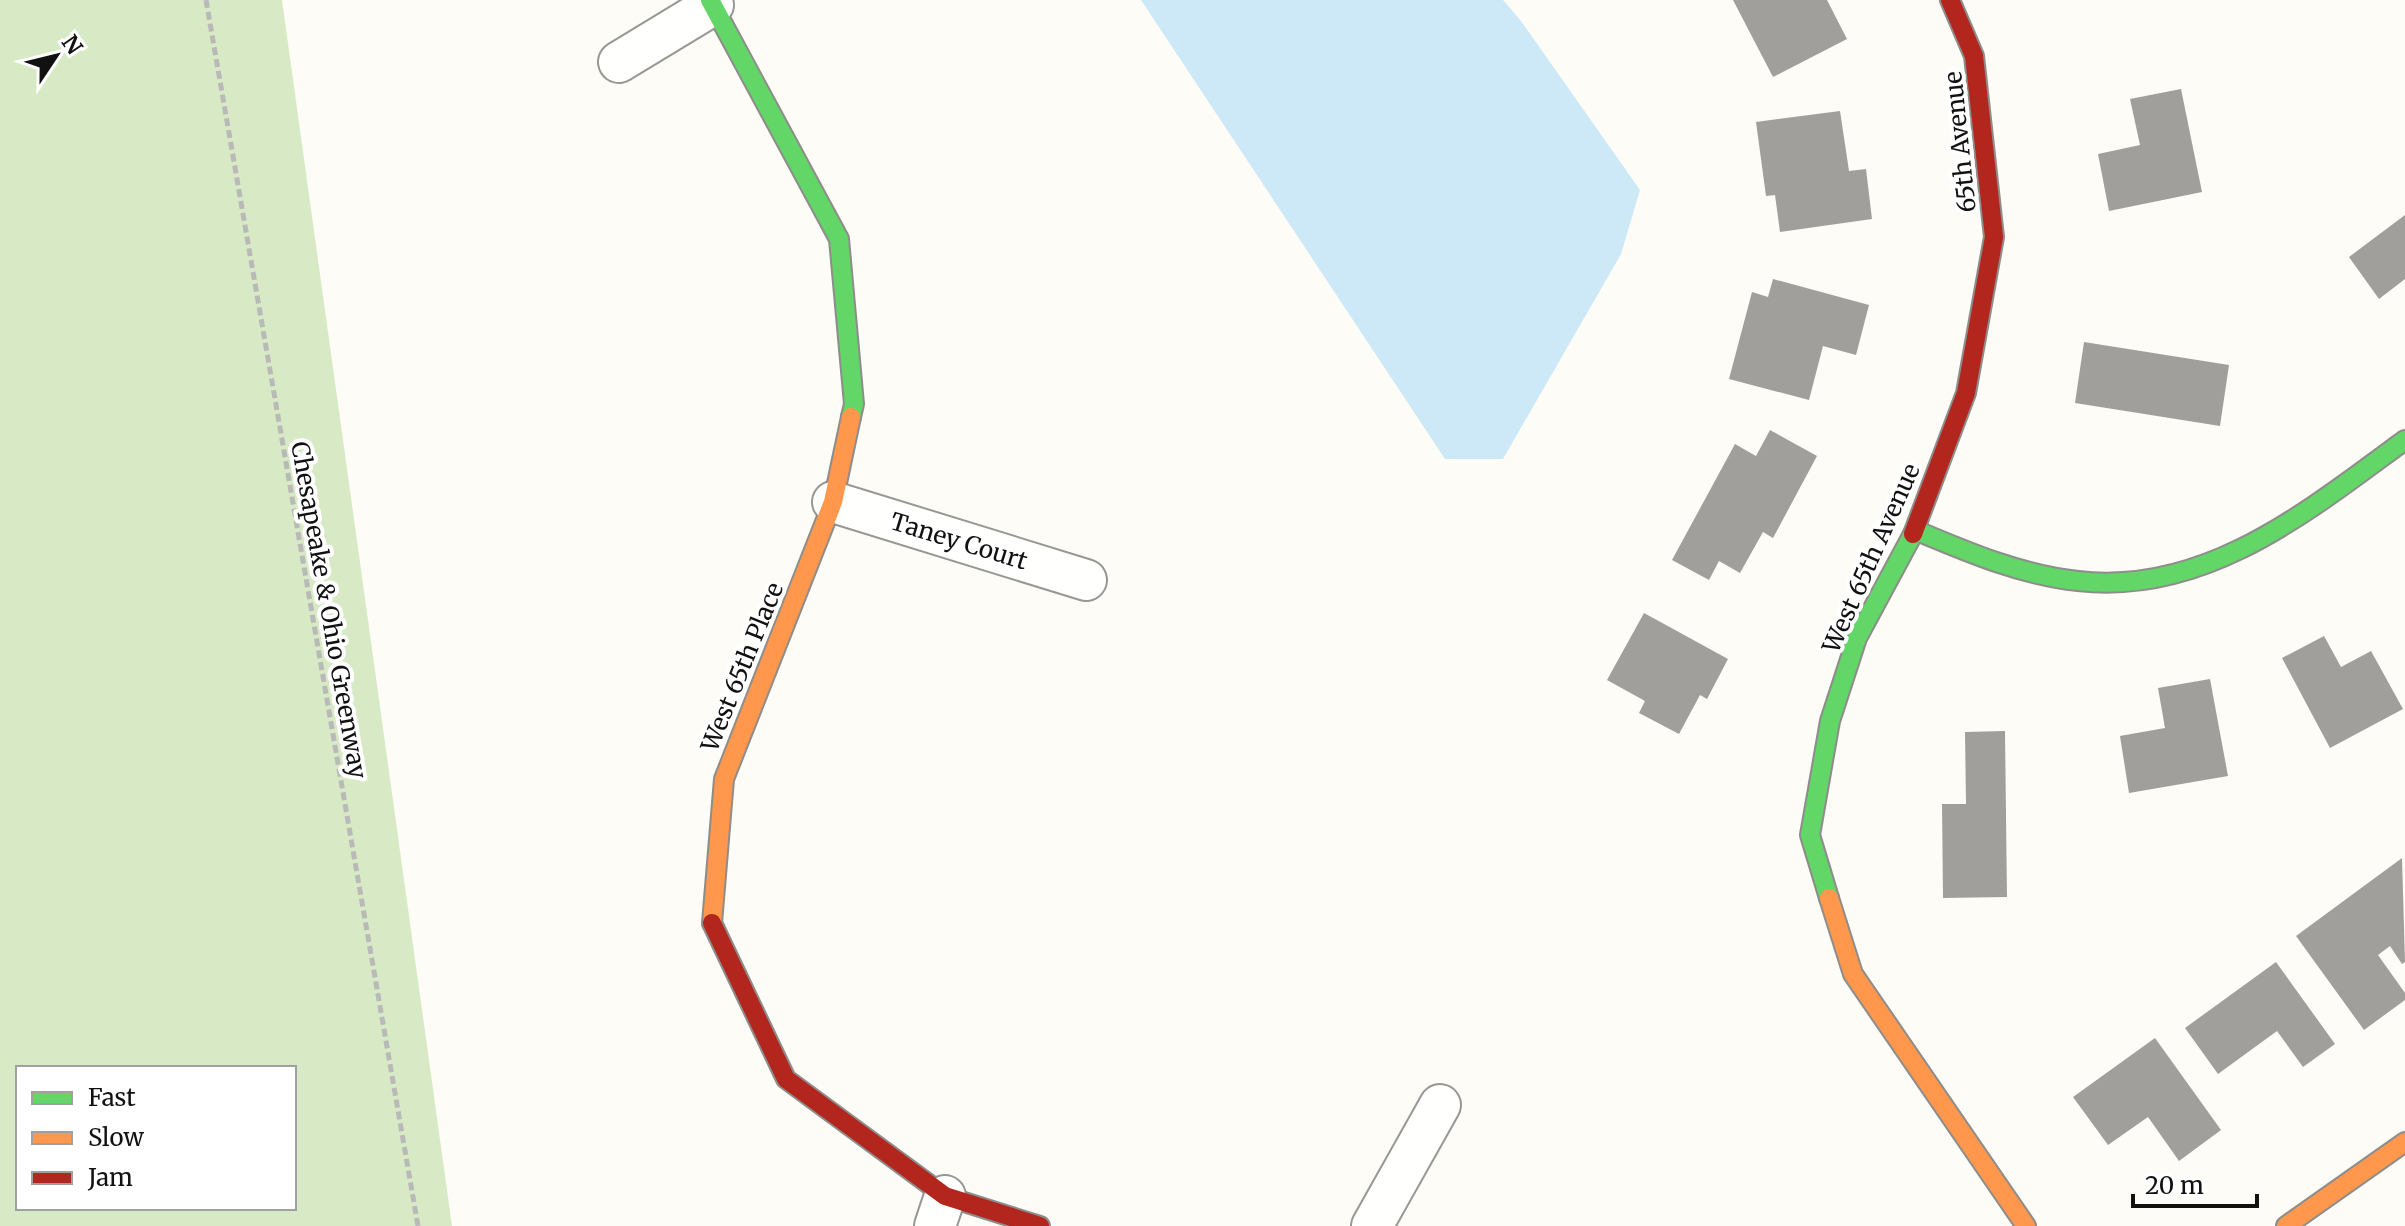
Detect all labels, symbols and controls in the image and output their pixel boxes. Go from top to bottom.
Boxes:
north arrow [16,16,96,96]
text: N [56,29,89,60]
street label: 65th Avenue [1937,70,1983,214]
street label: Chesapeake & Ohio Greenway [284,439,374,781]
street label: West 65th Avenue [1815,458,1927,658]
street label: Taney Court [887,505,1032,577]
street label: West 65th Place [694,578,790,757]
legend [16,1066,296,1210]
text: Fast [88,1082,136,1113]
text: Slow [88,1122,144,1153]
scale bar [2133,1158,2257,1208]
text: Jam [87,1162,133,1193]
text: 20 m [2145,1170,2204,1201]

